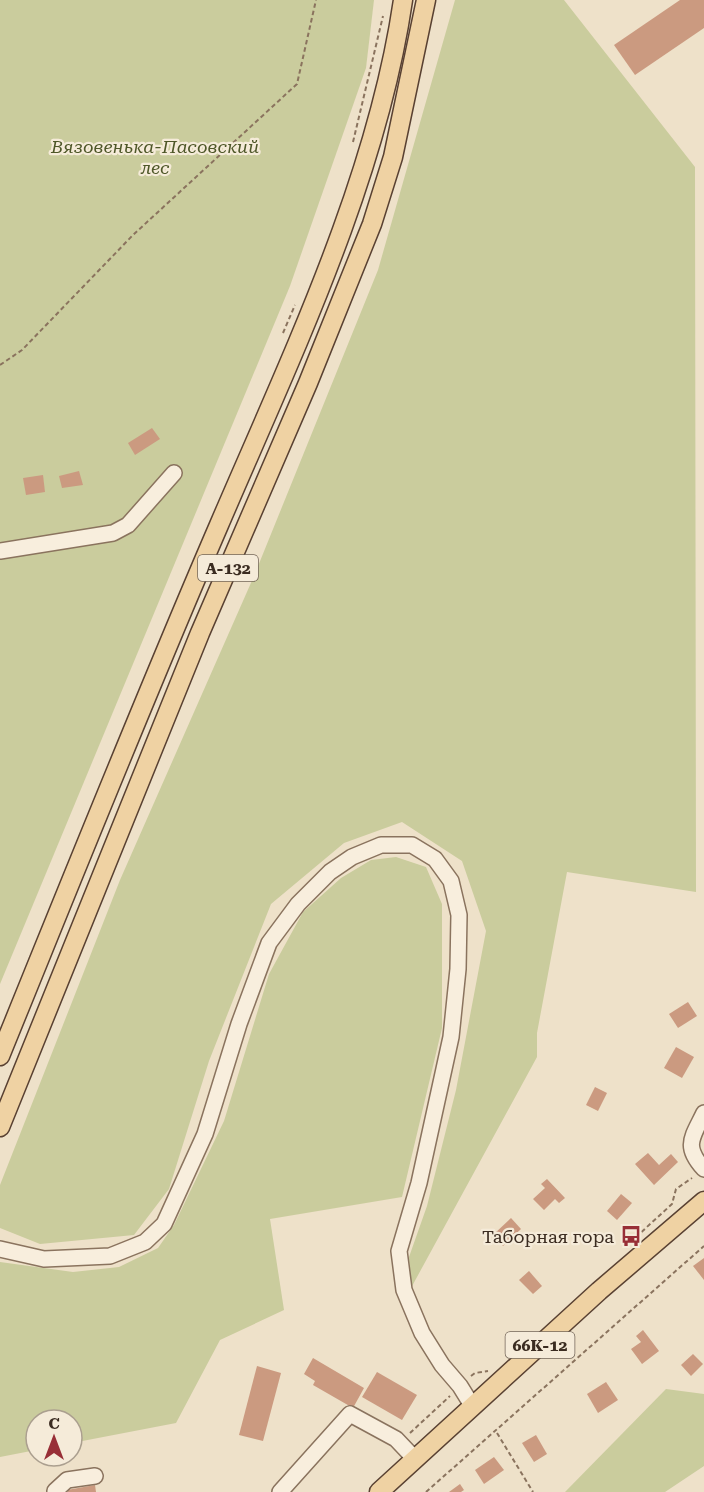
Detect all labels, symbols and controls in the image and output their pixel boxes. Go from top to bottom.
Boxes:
park label: Вязовенька-Пасовский лес [50,136,259,178]
road number: А-132 [198,555,258,581]
bus stop icon: Таборная гора [619,1224,643,1248]
place label: Таборная гора [482,1226,614,1247]
road number: 66К-12 [506,1332,574,1358]
north arrow [24,1408,84,1468]
text: С [48,1414,60,1433]

